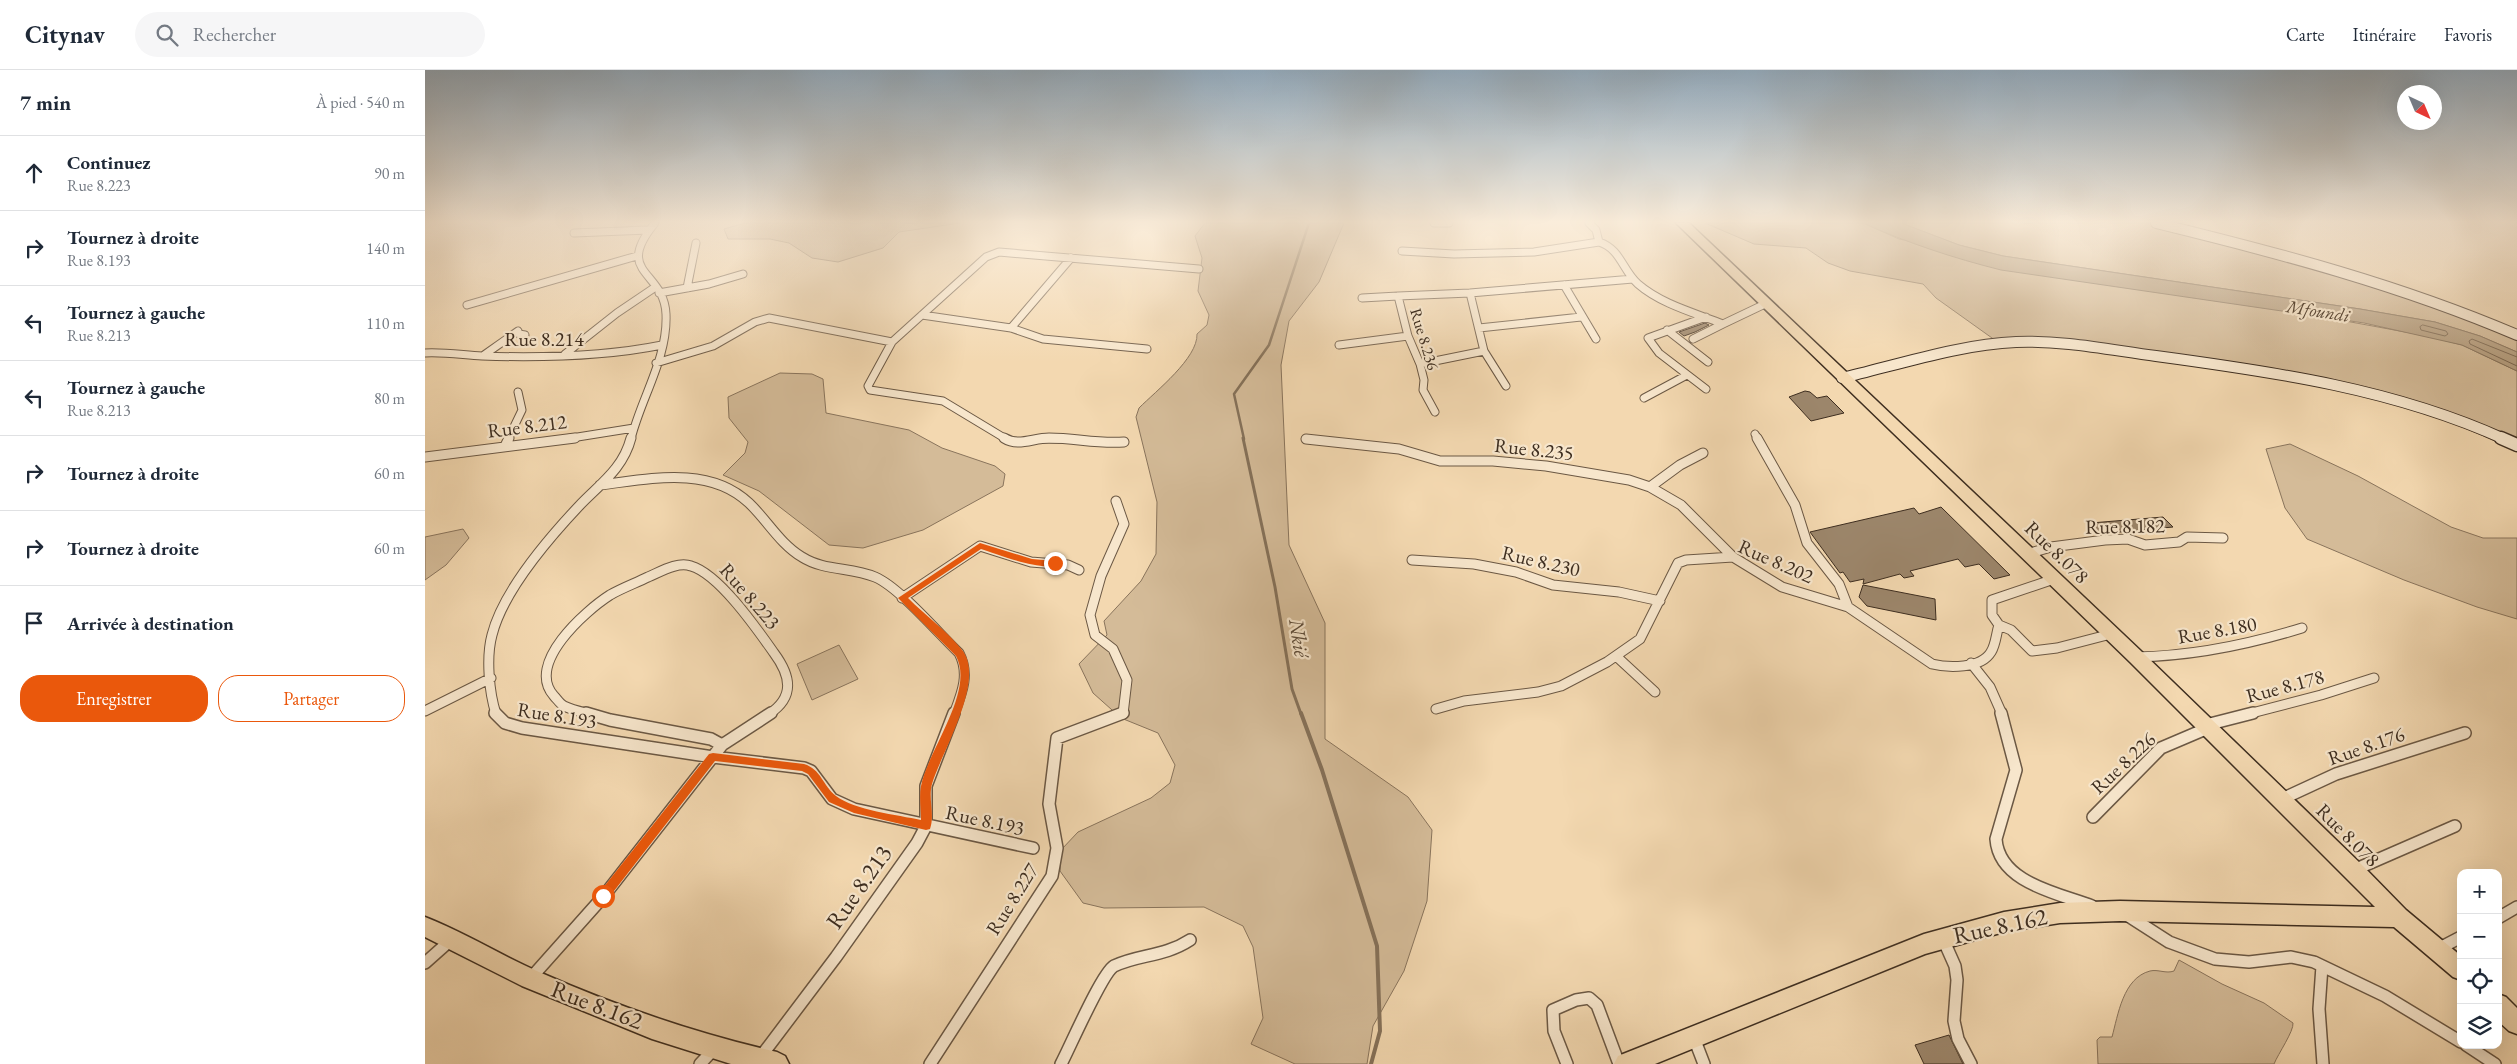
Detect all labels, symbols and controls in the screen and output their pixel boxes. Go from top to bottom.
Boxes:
search box [135,12,485,57]
text: Citynav [25,19,105,50]
icon: search [153,21,181,49]
text: Rechercher [193,22,276,47]
text: Carte [2286,23,2325,46]
text: Itinéraire [2353,23,2416,46]
text: Favoris [2444,23,2492,46]
north arrow [2397,85,2442,130]
text: 7 min [20,89,71,116]
text: À pied · 540 m [316,92,405,113]
text: Continuez [67,150,151,175]
icon: ahead [20,159,48,187]
text: 90 m [374,163,405,184]
text: Rue 8.223 [67,175,131,196]
text: Tournez à droite [67,225,199,250]
icon: right [20,234,48,262]
text: 140 m [366,238,405,259]
text: Rue 8.193 [67,250,131,271]
water label: Mfoundi [2284,294,2352,328]
text: Tournez à gauche [67,300,205,325]
street label: Rue 8.236 [1405,306,1444,373]
icon: left [20,309,48,337]
text: 110 m [366,313,405,334]
text: Rue 8.213 [67,325,131,346]
street label: Rue 8.214 [504,326,584,352]
text: Tournez à gauche [67,375,205,400]
icon: left [20,384,48,412]
text: 80 m [374,388,405,409]
text: Rue 8.213 [67,400,131,421]
street label: Rue 8.212 [486,408,568,444]
street label: Rue 8.235 [1493,432,1575,466]
icon: right [20,459,48,487]
text: Tournez à droite [67,461,199,486]
text: 60 m [374,463,405,484]
street label: Rue 8.182 [2085,512,2165,540]
street label: Rue 8.078 [2019,515,2095,589]
street label: Rue 8.202 [1734,533,1818,589]
icon: right [20,534,48,562]
text: Tournez à droite [67,536,199,561]
text: 60 m [374,538,405,559]
street label: Rue 8.230 [1499,539,1583,583]
route end [1044,552,1067,575]
street label: Rue 8.223 [714,557,786,635]
icon: arrive [20,609,48,637]
street label: Rue 8.180 [2176,610,2259,650]
text: Arrivée à destination [67,611,234,636]
water label: Nkié [1283,616,1316,661]
street label: Rue 8.178 [2243,663,2327,709]
button: Enregistrer [20,675,208,722]
button: Partager [218,675,405,722]
street label: Rue 8.193 [516,696,598,734]
street label: Rue 8.176 [2324,721,2408,771]
street label: Rue 8.226 [2085,726,2161,800]
street label: Rue 8.078 [2311,798,2385,872]
street label: Rue 8.193 [943,799,1027,841]
street label: Rue 8.213 [818,839,899,935]
street label: Rue 8.227 [980,858,1044,940]
map controls [2457,869,2502,1049]
button: + [2457,869,2502,914]
route start [592,885,615,908]
street label: Rue 8.162 [1950,900,2050,951]
button: − [2457,914,2502,959]
button: locate [2457,959,2502,1004]
street label: Rue 8.162 [547,973,648,1036]
button: layers [2457,1004,2502,1049]

